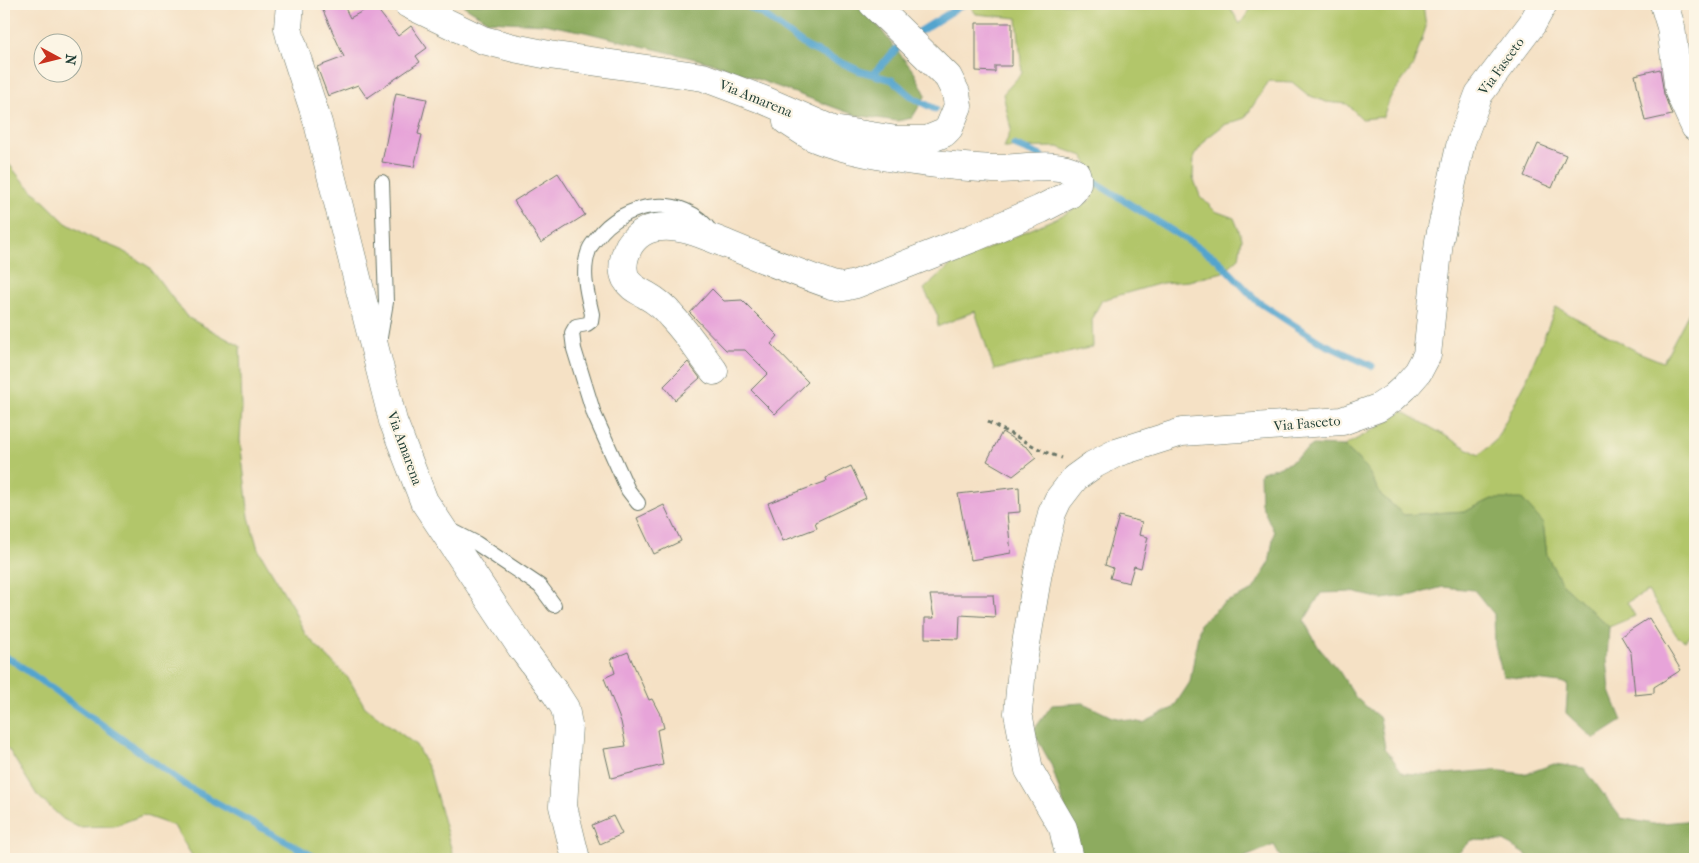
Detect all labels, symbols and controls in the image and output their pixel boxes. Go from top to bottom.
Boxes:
north arrow [32,32,82,82]
street label: Via Fasceto [1474,34,1528,99]
text: N [61,53,79,66]
street label: Via Amarena [716,76,795,121]
street label: Via Amarena [383,408,426,488]
street label: Via Fasceto [1272,412,1341,435]

